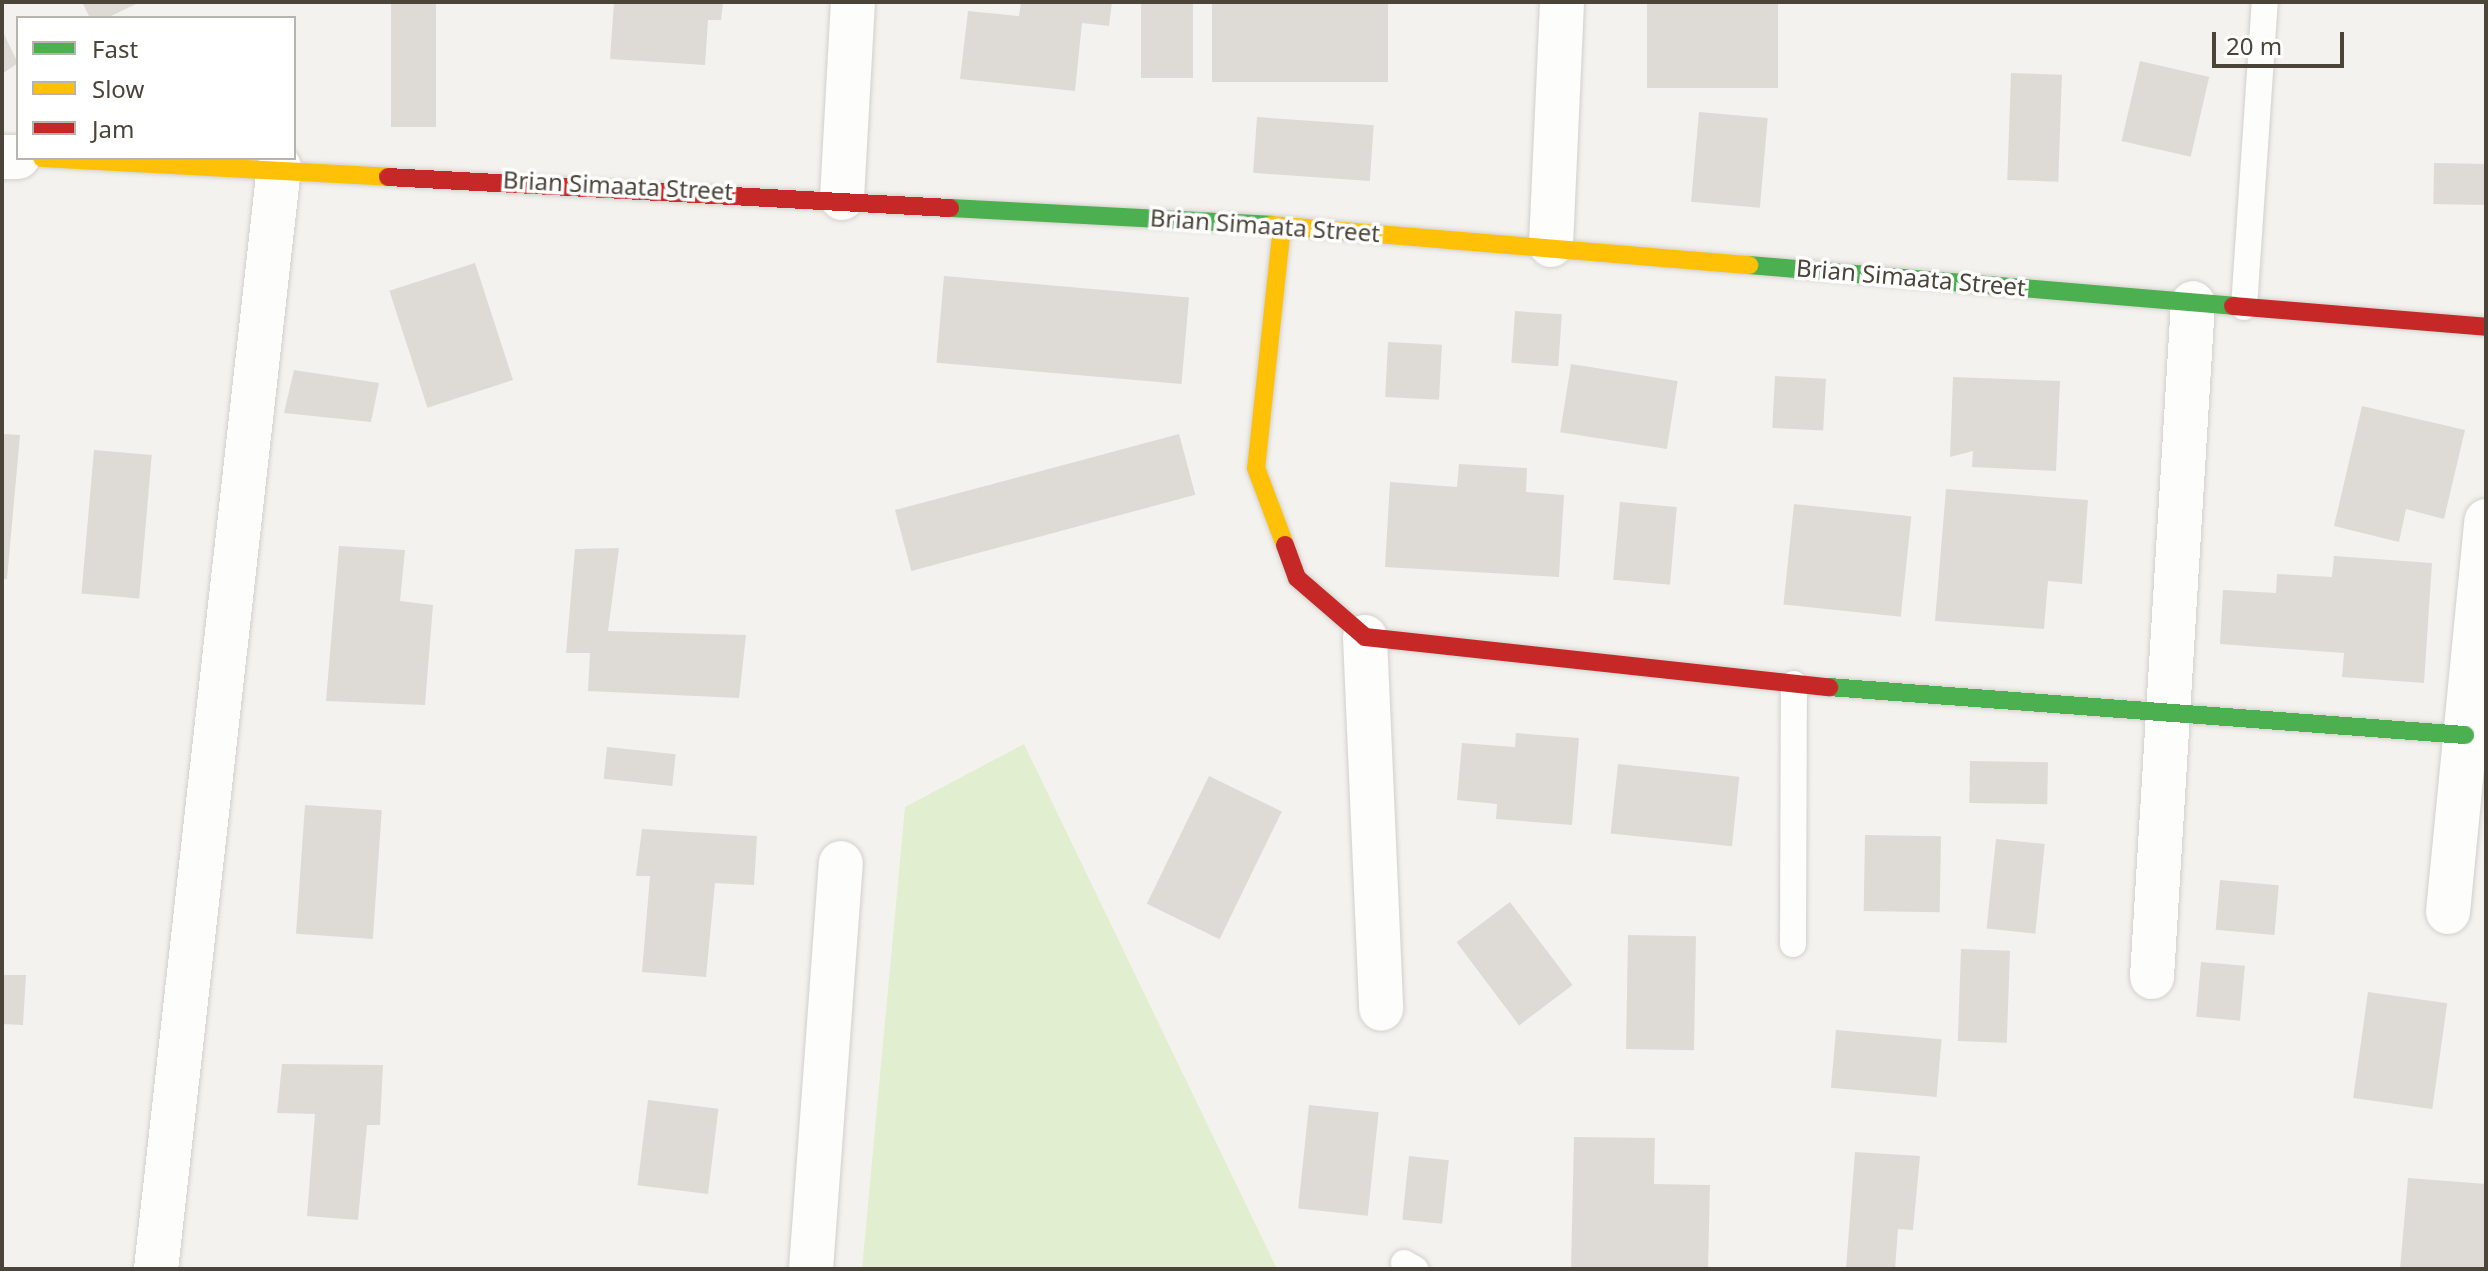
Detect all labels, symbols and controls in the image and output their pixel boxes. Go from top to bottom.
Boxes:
legend [16,16,296,160]
scale bar [2216,16,2348,66]
text: 20 m [2226,29,2282,62]
text: Fast [92,32,138,65]
text: Slow [92,72,144,105]
text: Jam [92,112,134,145]
street label: Brian Simaata Street [502,165,734,205]
street label: Brian Simaata Street [1149,203,1381,247]
street label: Brian Simaata Street [1795,253,2027,301]

